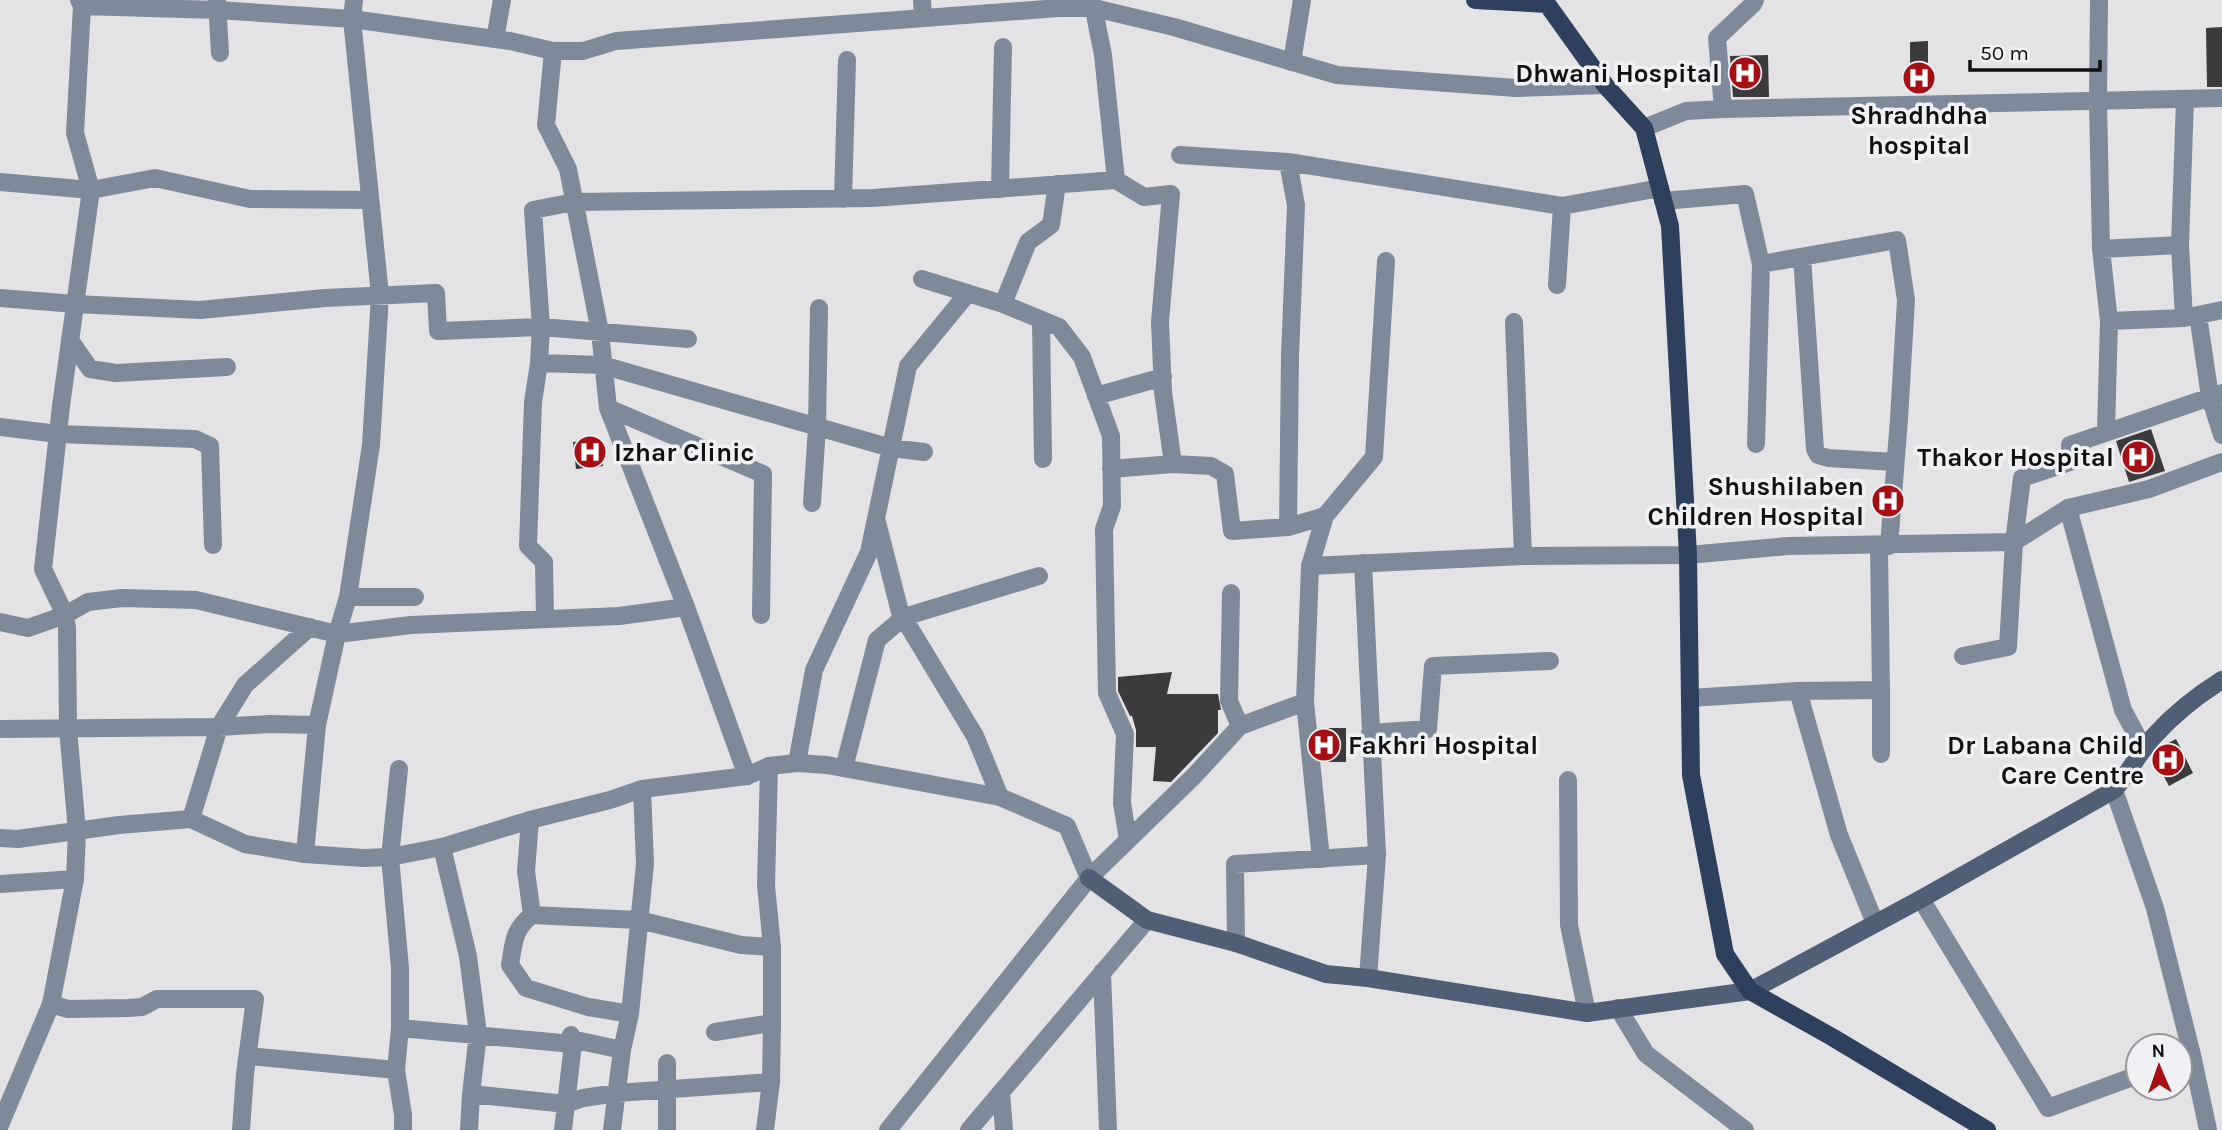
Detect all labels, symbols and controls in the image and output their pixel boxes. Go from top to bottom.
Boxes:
scale bar [1970,28,2100,72]
text: 50 m [1980,41,2029,65]
hospital icon: Dhwani Hospital [1726,54,1764,92]
place label: Dhwani Hospital [1515,58,1720,89]
hospital icon: Shradhdha hospital [1900,59,1938,97]
place label: Shradhdha hospital [1850,100,1988,161]
hospital icon: Izhar Clinic [571,433,609,471]
place label: Izhar Clinic [614,437,754,468]
hospital icon: Thakor Hospital [2119,438,2157,476]
place label: Thakor Hospital [1917,442,2114,473]
place label: Shushilaben Children Hospital [1648,471,1864,532]
hospital icon: Shushilaben Children Hospital [1869,482,1907,520]
hospital icon: Fakhri Hospital [1305,726,1343,764]
place label: Fakhri Hospital [1348,730,1538,761]
place label: Dr Labana Child Care Centre [1947,730,2144,791]
hospital icon: Dr Labana Child Care Centre [2149,741,2187,779]
north arrow [2124,1032,2194,1102]
text: N [2151,1040,2166,1062]

